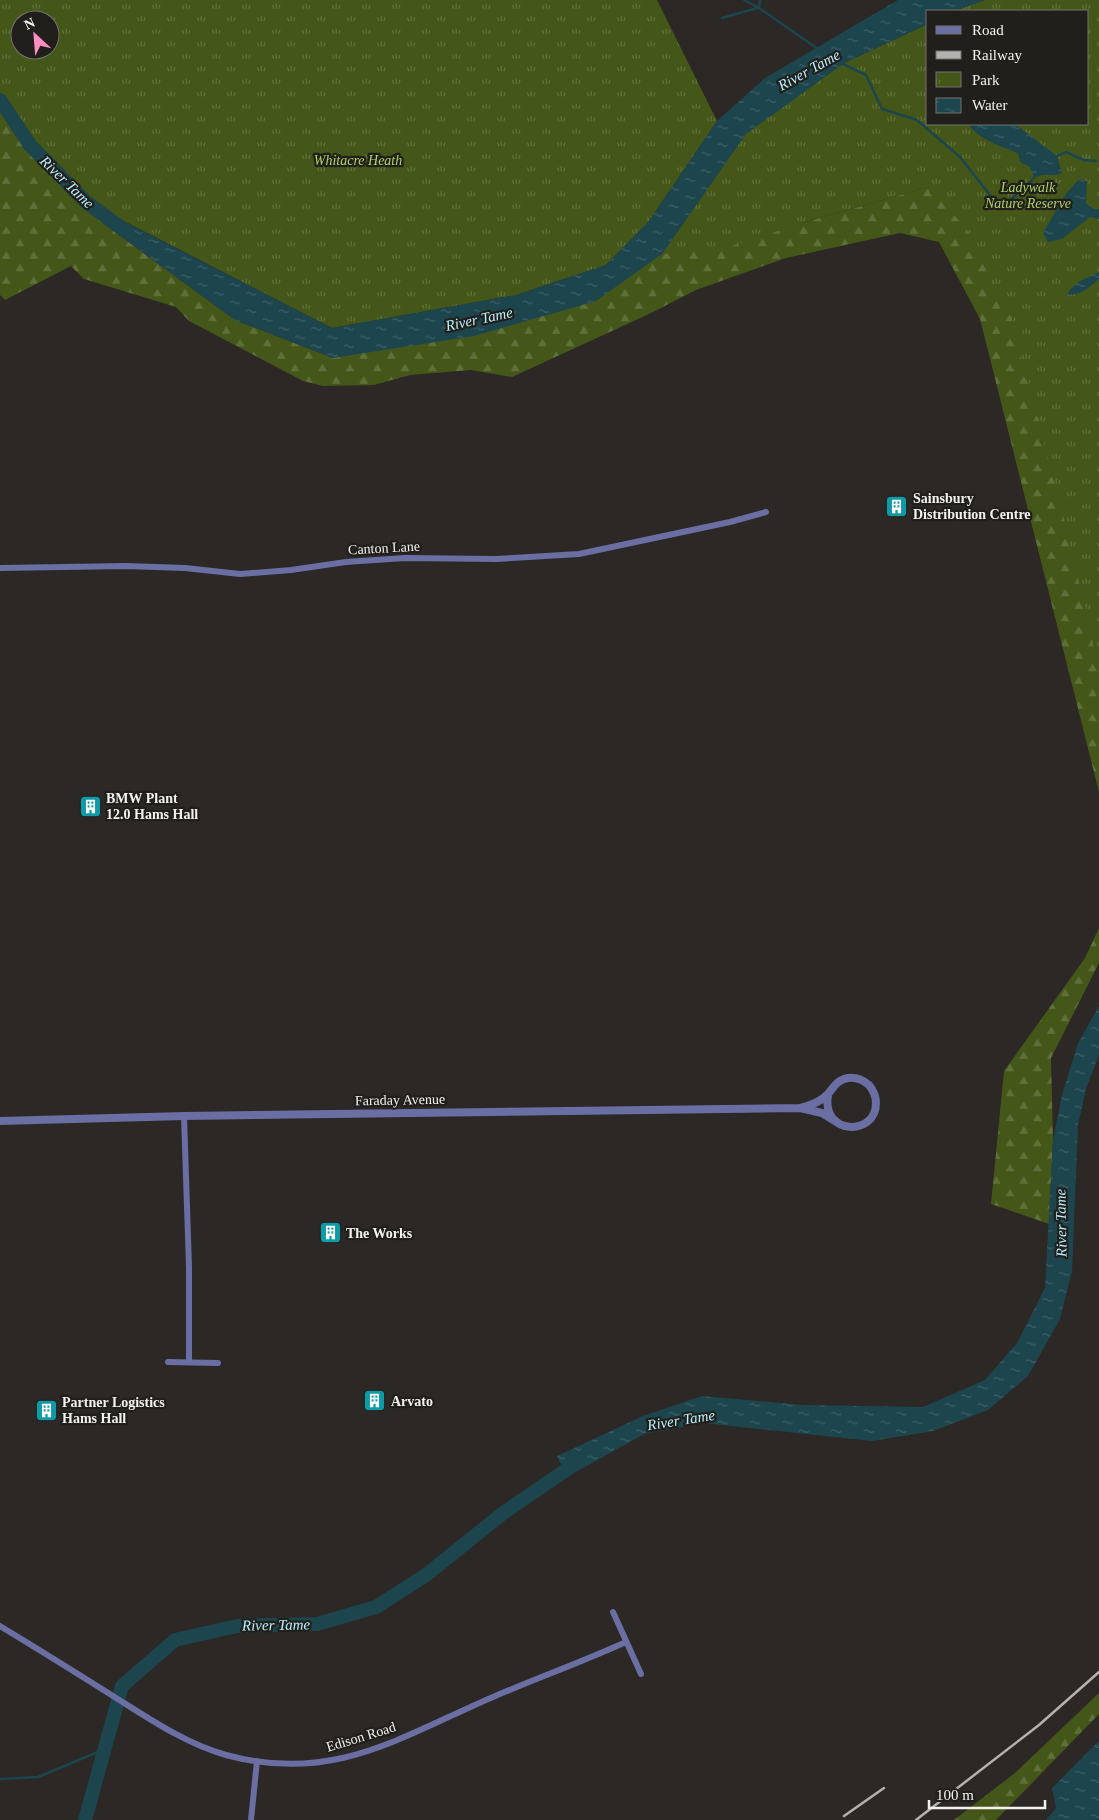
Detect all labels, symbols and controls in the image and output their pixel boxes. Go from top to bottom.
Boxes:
north arrow [10,10,60,60]
legend [926,10,1089,125]
text: N [22,15,37,33]
text: Road [972,22,1004,38]
water label: River Tame [774,46,843,94]
text: Railway [972,47,1022,63]
text: Park [972,72,1000,88]
text: Water [972,97,1007,113]
water label: River Tame [36,152,97,212]
park label: Whitacre Heath [314,153,402,168]
park label: Ladywalk Nature Reserve [984,180,1071,211]
water label: River Tame [443,304,514,334]
place label: Sainsbury Distribution Centre [913,491,1031,522]
building icon: Sainsbury Distribution Centre [885,494,909,518]
street label: Canton Lane [348,539,420,557]
place label: BMW Plant 12.0 Hams Hall [106,791,198,822]
building icon: BMW Plant 12.0 Hams Hall [78,794,102,818]
street label: Faraday Avenue [355,1092,445,1108]
water label: River Tame [1052,1188,1070,1258]
building icon: The Works [318,1221,342,1245]
place label: The Works [346,1226,413,1241]
building icon: Arvato [363,1389,387,1413]
place label: Arvato [391,1394,433,1409]
place label: Partner Logistics Hams Hall [62,1395,165,1426]
building icon: Partner Logistics Hams Hall [34,1398,58,1422]
water label: River Tame [645,1407,716,1433]
water label: River Tame [241,1616,311,1634]
street label: Edison Road [324,1719,398,1755]
scale bar [929,1778,1045,1810]
text: 100 m [936,1787,974,1803]

